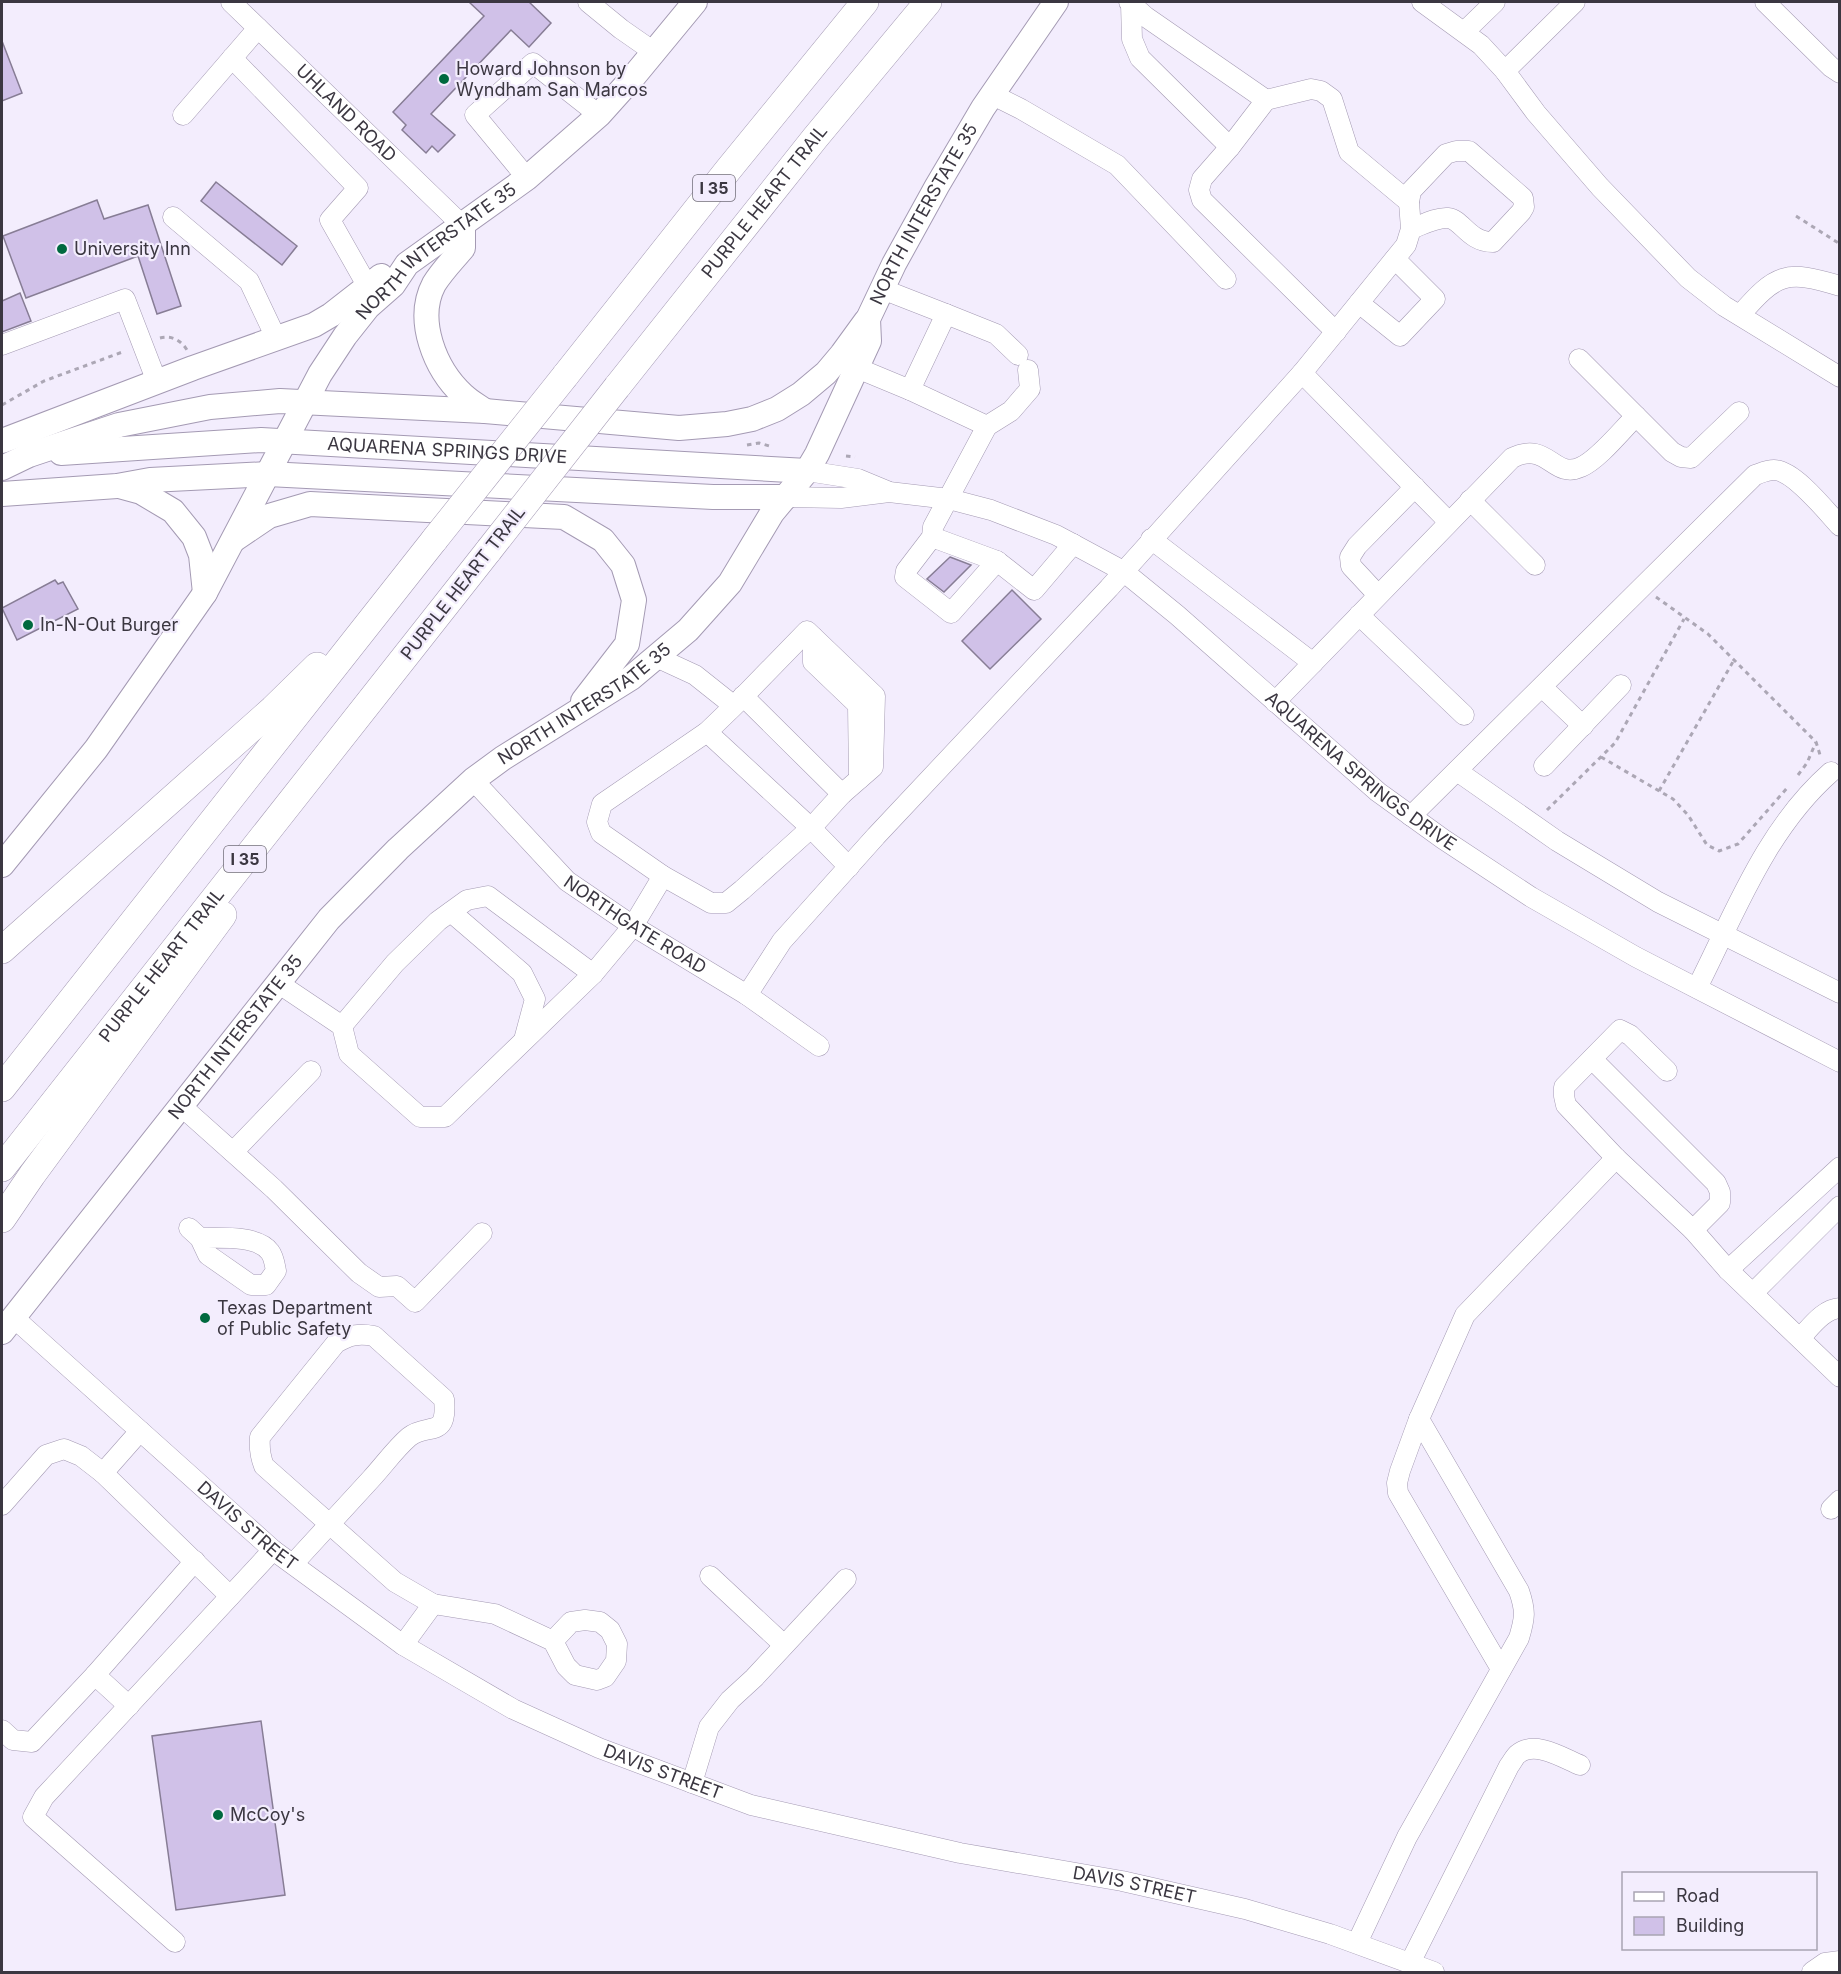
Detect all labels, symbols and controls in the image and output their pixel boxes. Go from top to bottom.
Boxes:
place label: Howard Johnson by Wyndham San Marcos [456,58,648,100]
street label: UHLAND ROAD [292,60,401,166]
marker: Howard Johnson by Wyndham San Marcos [437,72,451,86]
street label: NORTH INTERSTATE 35 [865,119,982,308]
street label: PURPLE HEART TRAIL [697,120,831,282]
road number: I 35 [693,175,735,201]
street label: NORTH INTERSTATE 35 [351,178,520,324]
place label: University Inn [74,238,191,259]
marker: University Inn [55,242,69,256]
street label: AQUARENA SPRINGS DRIVE [327,433,568,467]
street label: PURPLE HEART TRAIL [396,502,529,664]
place label: In-N-Out Burger [40,614,178,635]
marker: In-N-Out Burger [21,618,35,632]
street label: NORTH INTERSTATE 35 [494,638,675,769]
street label: AQUARENA SPRINGS DRIVE [1261,687,1460,855]
road number: I 35 [224,846,266,872]
street label: NORTHGATE ROAD [560,871,710,978]
street label: PURPLE HEART TRAIL [94,884,228,1046]
street label: NORTH INTERSTATE 35 [164,951,306,1123]
place label: Texas Department of Public Safety [217,1297,372,1339]
marker: Texas Department of Public Safety [198,1311,212,1325]
street label: DAVIS STREET [193,1476,302,1574]
street label: DAVIS STREET [601,1740,725,1803]
place label: McCoy's [230,1804,305,1825]
marker: McCoy's [211,1808,225,1822]
street label: DAVIS STREET [1071,1862,1198,1908]
legend [1622,1872,1817,1950]
text: Road [1676,1885,1719,1906]
text: Building [1676,1915,1744,1936]

